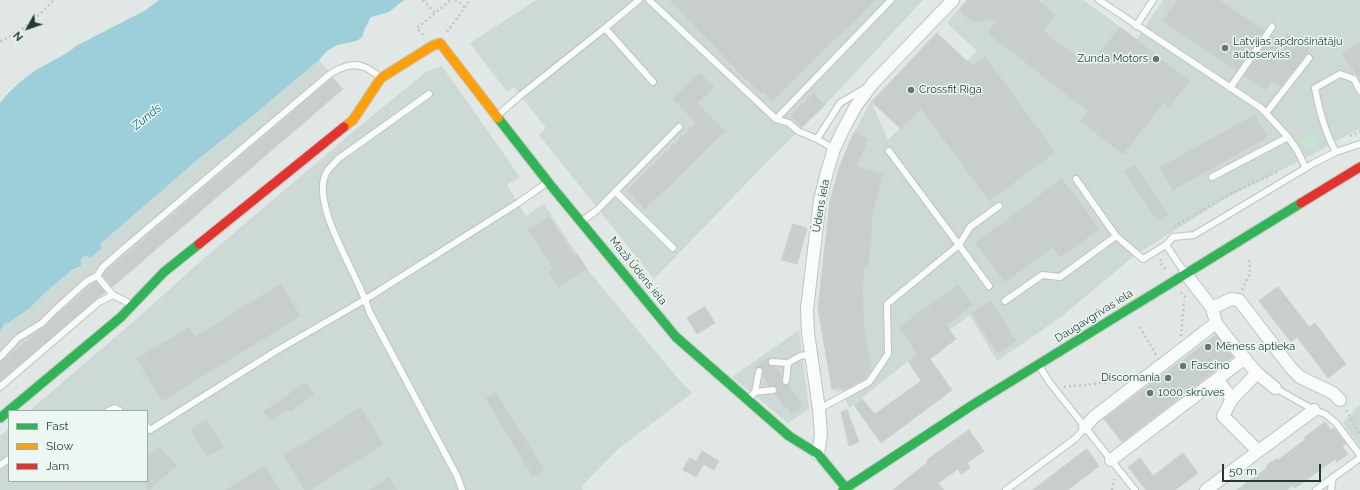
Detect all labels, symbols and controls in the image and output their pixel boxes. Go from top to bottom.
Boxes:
north arrow [8,8,48,48]
text: N [11,29,26,43]
place label: Latvijas apdrošinātāju autoserviss [1233,35,1343,61]
marker: Latvijas apdrošinātāju autoserviss [1220,43,1230,53]
place label: Zunda Motors [1077,52,1148,66]
marker: Zunda Motors [1151,54,1161,64]
place label: Crossfit Riga [919,83,982,97]
marker: Crossfit Riga [906,85,916,95]
water label: Zunds [130,101,164,133]
street label: Ūdens iela [810,178,832,234]
street label: Mazā Ūdens iela [607,234,669,308]
street label: Daugavgrīvas iela [1053,287,1135,345]
place label: Mēness aptieka [1216,340,1295,354]
marker: Mēness aptieka [1203,342,1213,352]
place label: Fascino [1191,359,1229,373]
marker: Fascino [1178,361,1188,371]
place label: Discomania [1101,371,1160,385]
marker: Discomania [1163,373,1173,383]
place label: 1000 skrūves [1158,386,1225,400]
marker: 1000 skrūves [1145,388,1155,398]
legend [8,410,148,482]
text: Fast [46,419,69,433]
text: Slow [46,439,73,453]
scale bar [1224,456,1323,482]
text: Jam [46,459,69,473]
text: 50 m [1229,464,1257,478]

